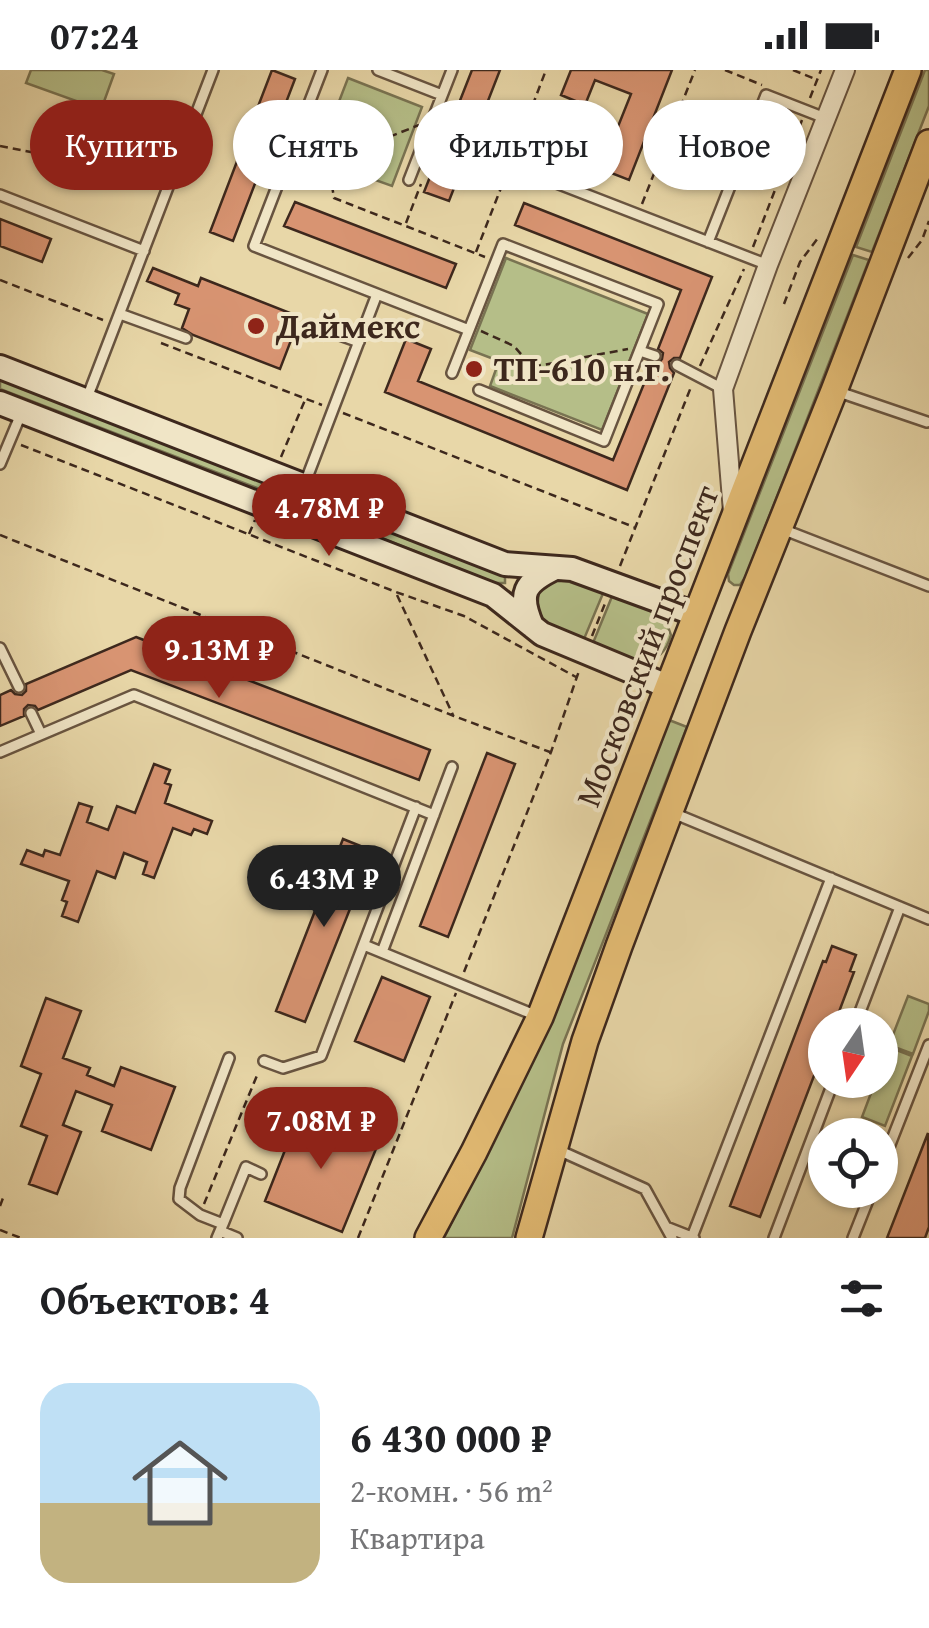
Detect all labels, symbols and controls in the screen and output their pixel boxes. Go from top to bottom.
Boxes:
text: 07:24 [50,7,140,63]
chip: Купить [30,100,213,190]
chip: Снять [233,100,394,190]
chip: Фильтры [414,100,623,190]
chip: Новое [643,100,806,190]
place label: Даймекс [275,300,420,351]
marker: Даймекс [245,315,267,337]
place label: ТП-610 н.г. [494,343,670,394]
marker: ТП-610 н.г. [463,358,485,380]
pin: 4.78M ₽ [237,474,421,559]
street label: Московский проспект [562,478,731,814]
text: 4.78M ₽ [274,483,384,530]
pin: 9.13M ₽ [127,616,311,701]
text: 9.13M ₽ [164,625,274,672]
pin: 6.43M ₽ [232,845,416,930]
text: 6.43M ₽ [269,854,379,901]
north arrow [808,1008,898,1098]
map controls [808,1008,898,1208]
pin: 7.08M ₽ [229,1087,413,1172]
text: 7.08M ₽ [266,1096,376,1143]
button: locate [808,1118,898,1208]
text: Объектов: 4 [40,1268,270,1329]
icon: filters [834,1271,889,1326]
text: 6 430 000 ₽ [350,1406,552,1467]
icon: home [120,1423,240,1543]
text: 2-комн. · 56 m² [350,1467,553,1514]
text: Квартира [350,1514,485,1561]

